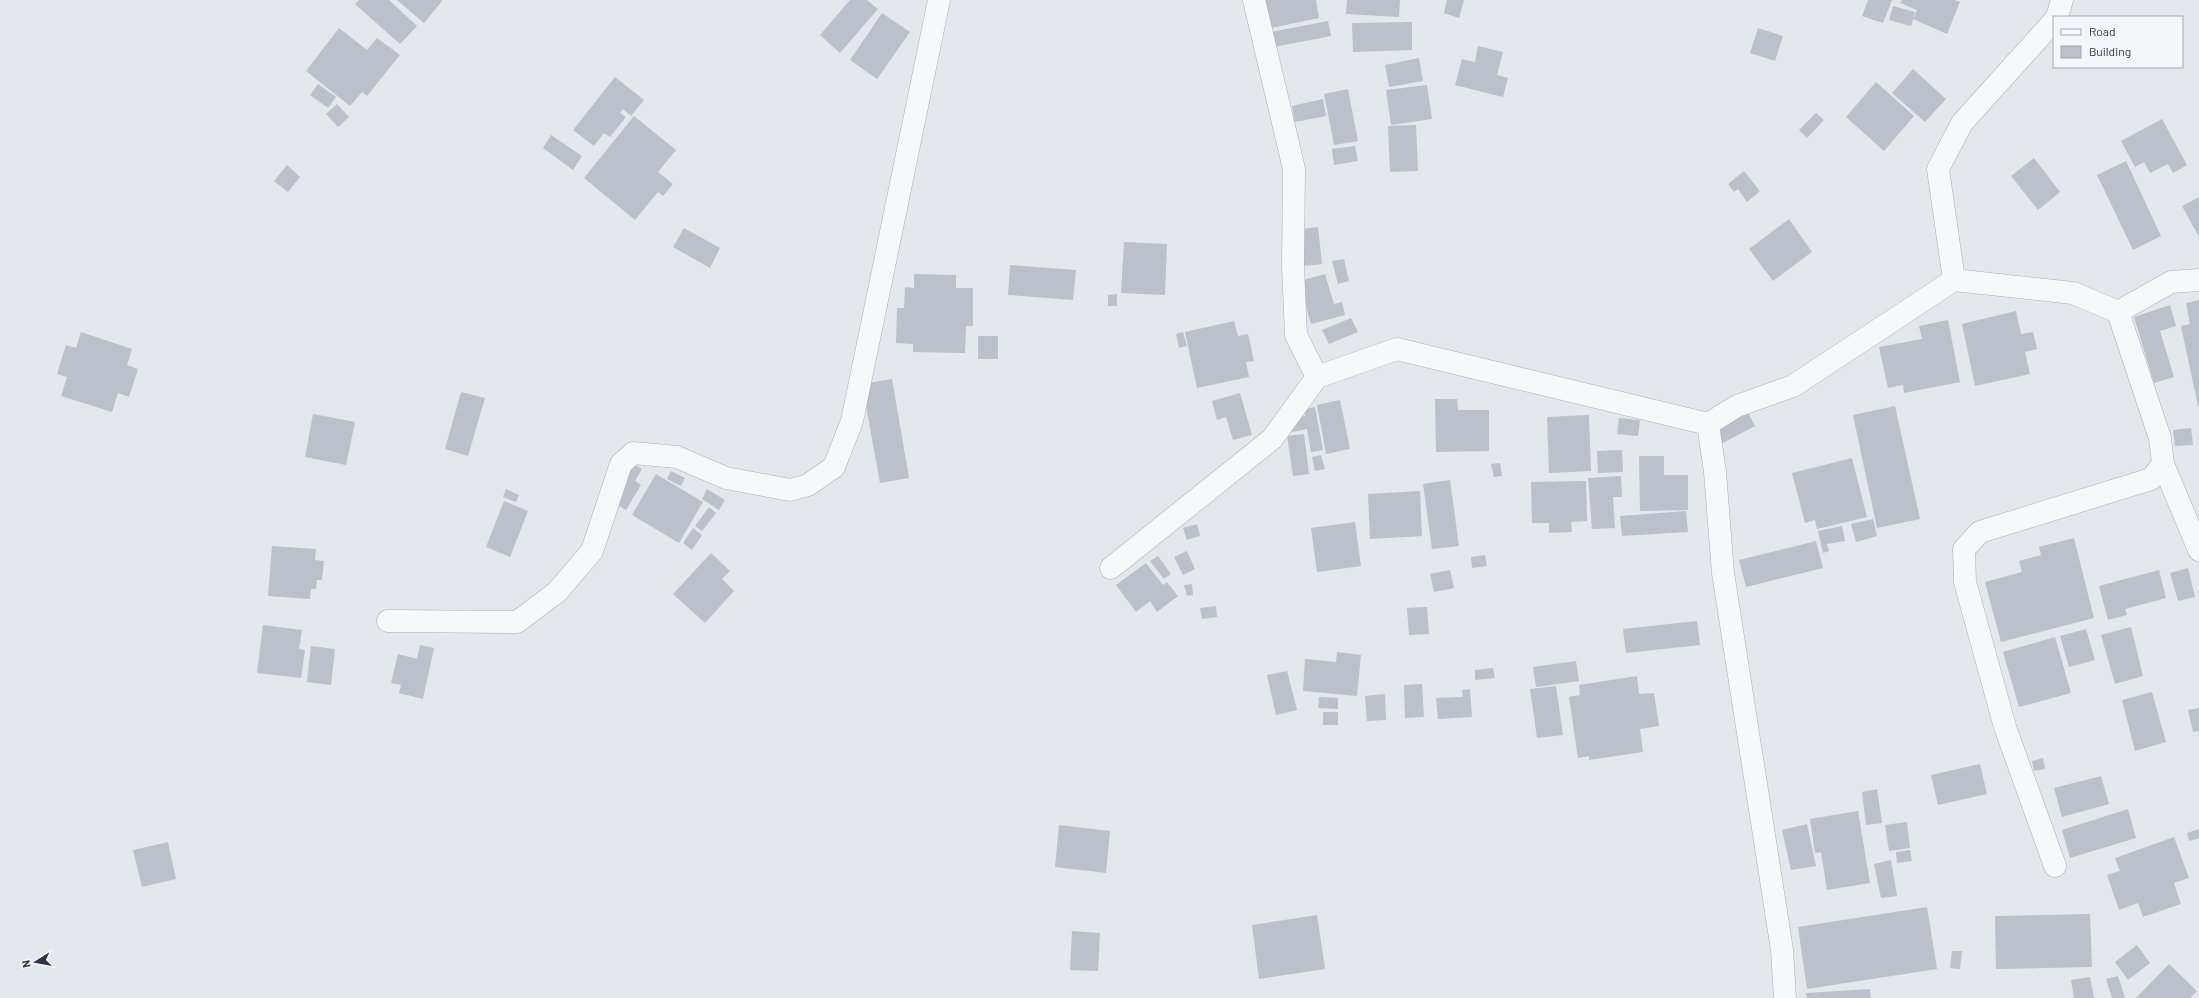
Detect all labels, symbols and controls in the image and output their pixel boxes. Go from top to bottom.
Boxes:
legend [2053,16,2183,68]
text: Road [2089,24,2116,38]
text: Building [2089,44,2131,58]
north arrow [16,942,56,982]
text: N [19,959,33,969]

